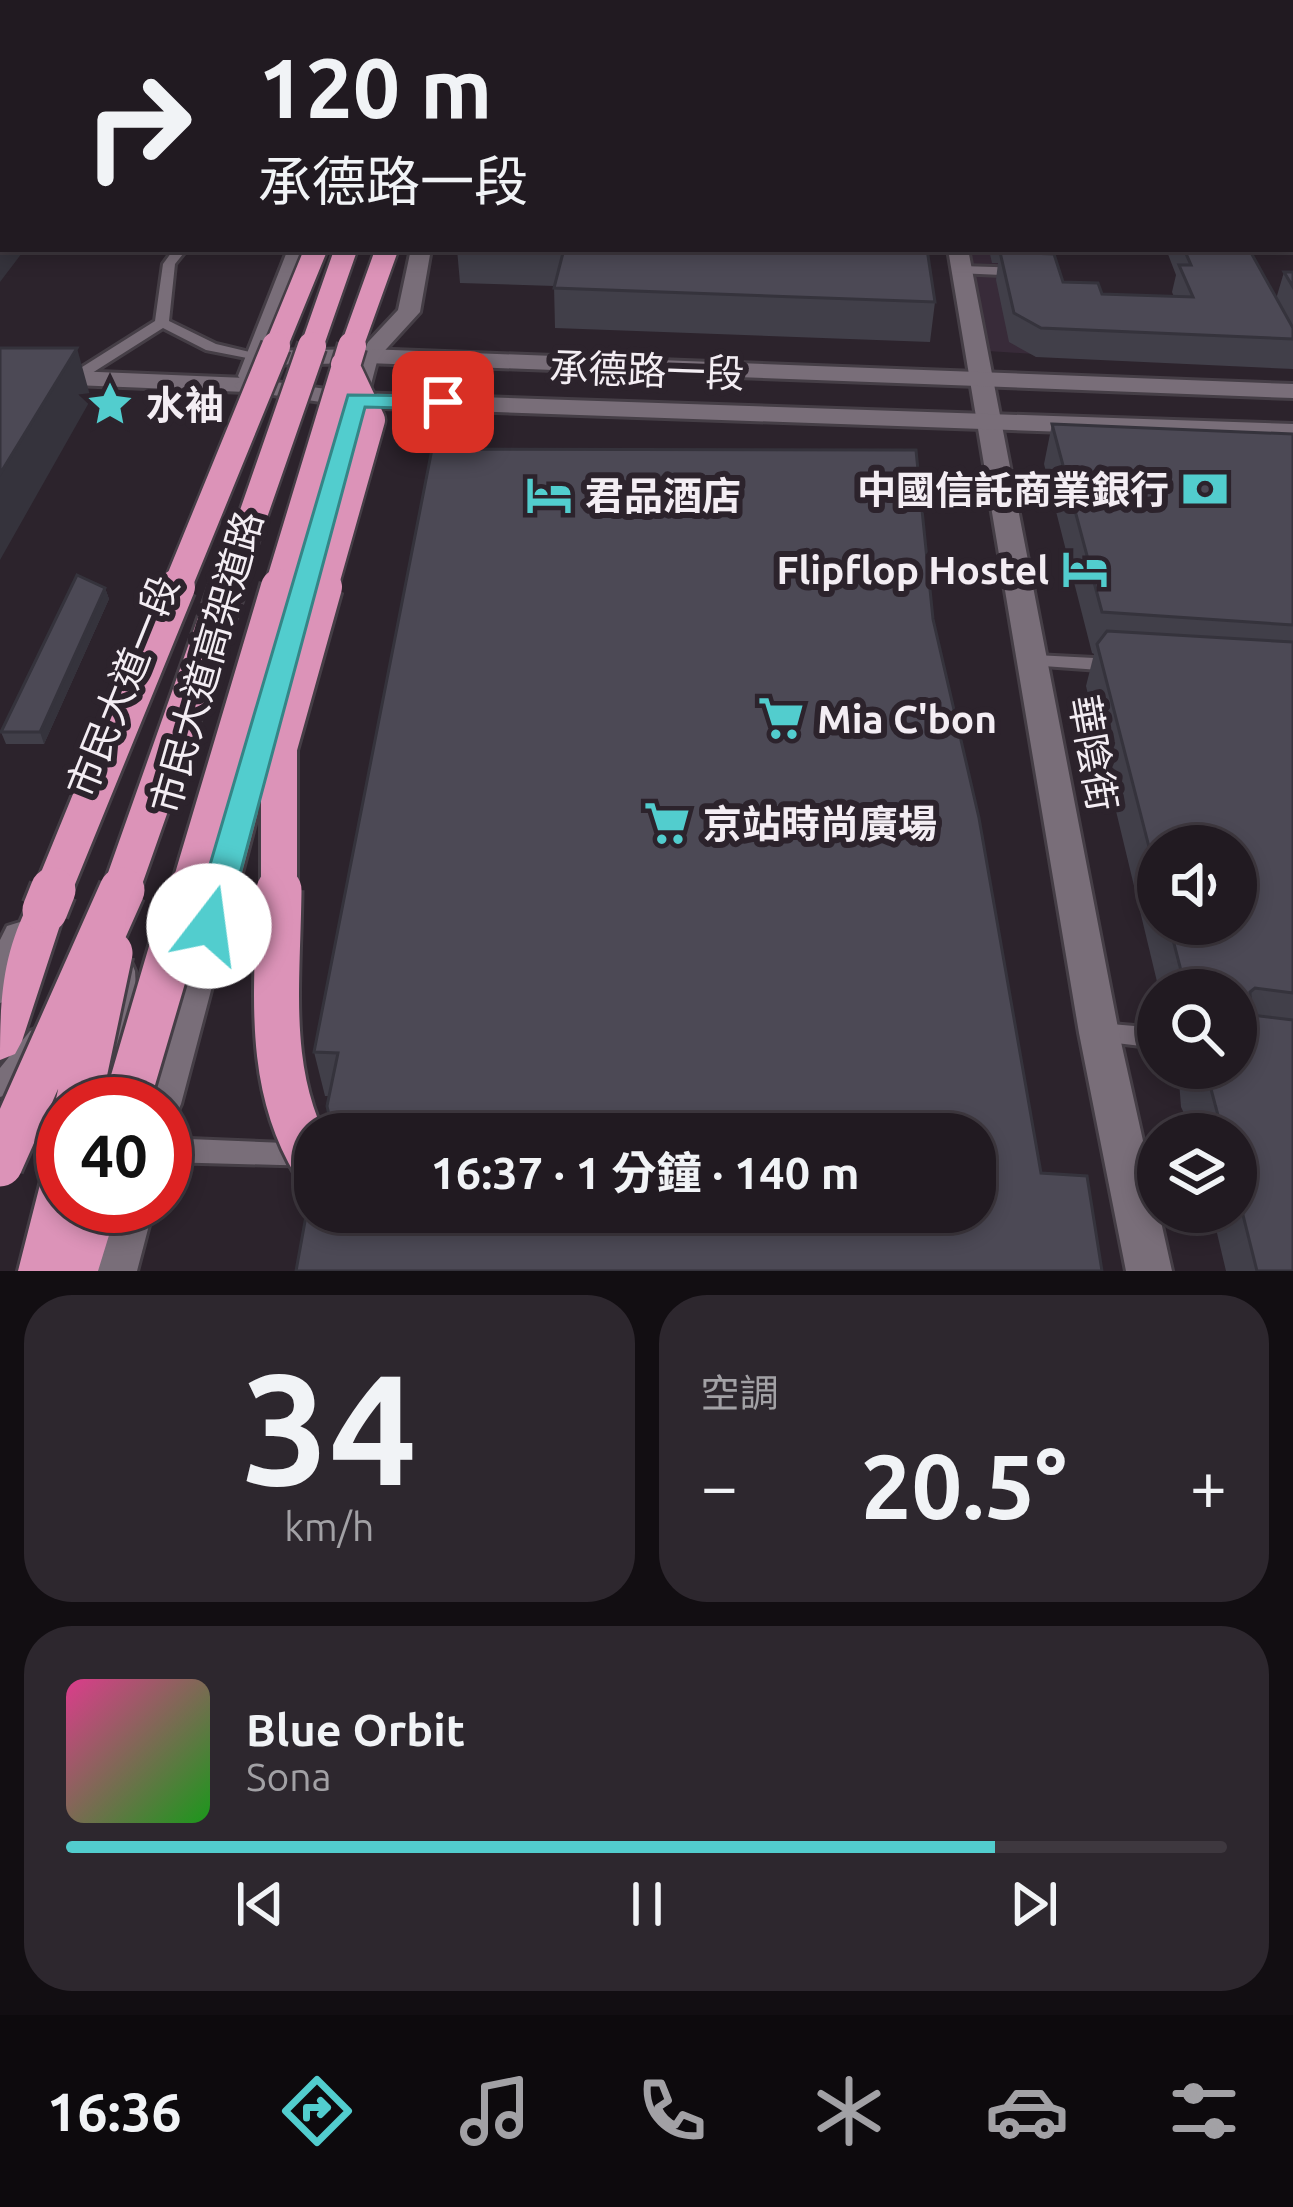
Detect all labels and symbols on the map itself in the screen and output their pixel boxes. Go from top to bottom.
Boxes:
street label: 承德路一段 [549,345,745,395]
pin [392,351,494,453]
place icon: 水袖 [85,379,135,429]
place label: 水袖 [146,383,224,426]
bank icon: 中國信託商業銀行 [1180,464,1230,514]
place label: 中國信託商業銀行 [857,468,1169,511]
hotel icon: 君品酒店 [524,470,574,520]
place label: 君品酒店 [585,474,741,517]
street label: 市民大道高架道路 [142,506,270,818]
hotel icon: Flipflop Hostel [1060,544,1110,594]
place label: Flipflop Hostel [777,548,1049,591]
street label: 市民大道一段 [58,569,186,803]
street label: 華陰街 [1063,692,1125,814]
supermarket icon: Mia C'bon [756,693,806,743]
place label: Mia C'bon [817,697,997,740]
supermarket icon: 京站時尚廣場 [642,798,692,848]
place label: 京站時尚廣場 [703,802,937,845]
position arrow [146,863,272,989]
speed limit sign: 40 [36,1077,192,1233]

